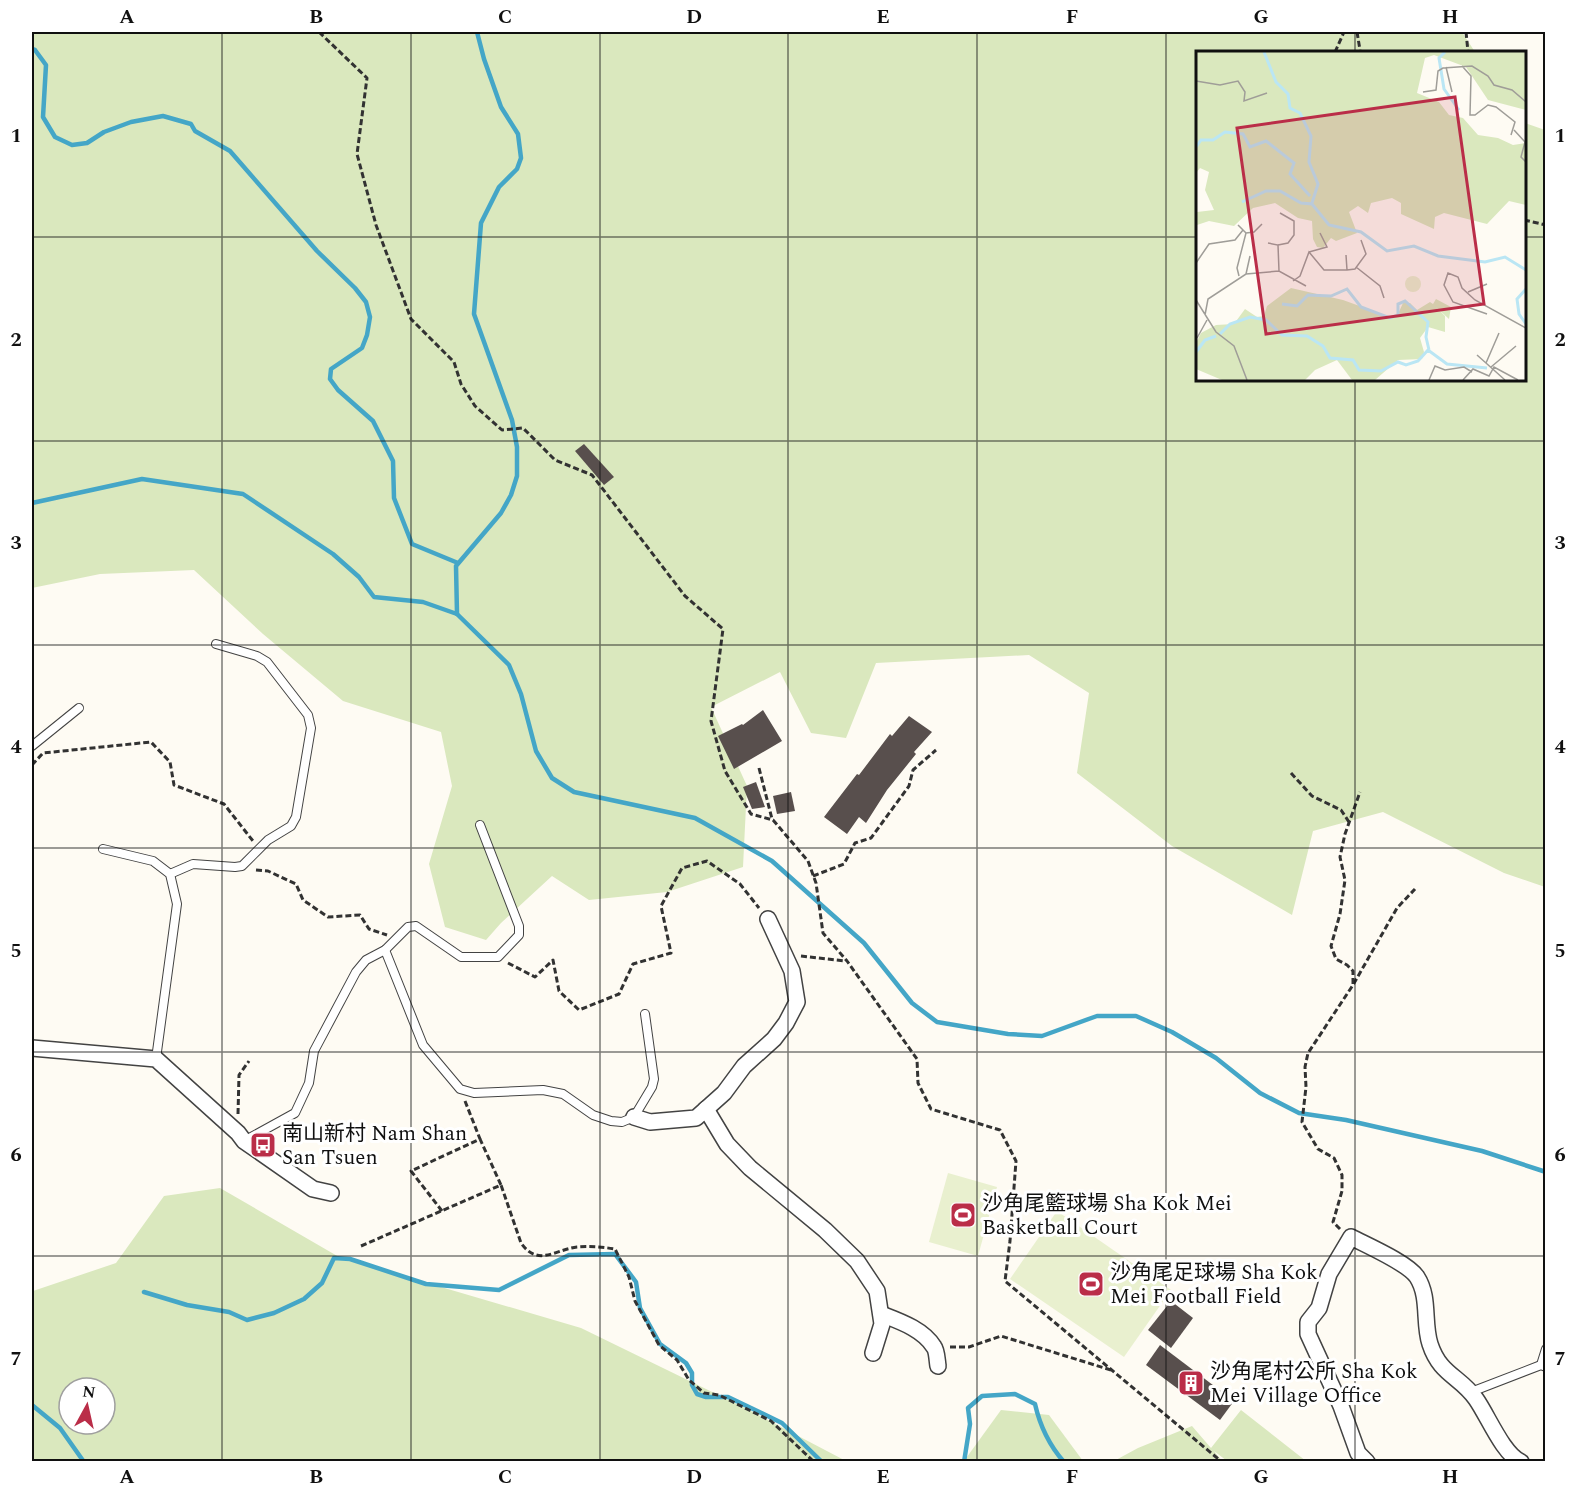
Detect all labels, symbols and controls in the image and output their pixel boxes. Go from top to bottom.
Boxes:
text: A [119,2,135,32]
text: B [309,2,323,32]
text: C [498,2,512,32]
text: D [686,2,702,32]
text: E [876,2,890,32]
text: F [1066,2,1078,32]
text: G [1253,2,1269,32]
text: H [1442,2,1458,32]
inset map [1196,51,1526,381]
text: 1 [10,121,22,151]
text: 1 [1554,121,1566,151]
text: 2 [10,325,22,355]
text: 2 [1554,325,1566,355]
text: 3 [10,528,22,558]
text: 3 [1554,528,1566,558]
text: 4 [10,732,22,762]
text: 4 [1554,732,1566,762]
text: 5 [10,936,22,966]
text: 5 [1554,936,1566,966]
place label: 南山新村 Nam Shan San Tsuen [282,1118,467,1174]
bus stop icon: 南山新村 Nam Shan San Tsuen [248,1130,278,1160]
text: 6 [10,1140,22,1170]
text: 6 [1554,1140,1566,1170]
place label: 沙角尾籃球場 Sha Kok Mei Basketball Court [982,1188,1232,1244]
sports icon: 沙角尾籃球場 Sha Kok Mei Basketball Court [948,1200,978,1230]
place label: 沙角尾足球場 Sha Kok Mei Football Field [1110,1257,1318,1313]
sports icon: 沙角尾足球場 Sha Kok Mei Football Field [1076,1269,1106,1299]
text: 7 [10,1344,22,1374]
text: 7 [1554,1344,1566,1374]
place label: 沙角尾村公所 Sha Kok Mei Village Office [1210,1356,1418,1412]
building icon: 沙角尾村公所 Sha Kok Mei Village Office [1176,1368,1206,1398]
north arrow [57,1376,117,1436]
text: N [81,1379,97,1405]
text: A [119,1462,135,1492]
text: B [309,1462,323,1492]
text: C [498,1462,512,1492]
text: D [686,1462,702,1492]
text: E [876,1462,890,1492]
text: F [1066,1462,1078,1492]
text: G [1253,1462,1269,1492]
text: H [1442,1462,1458,1492]

